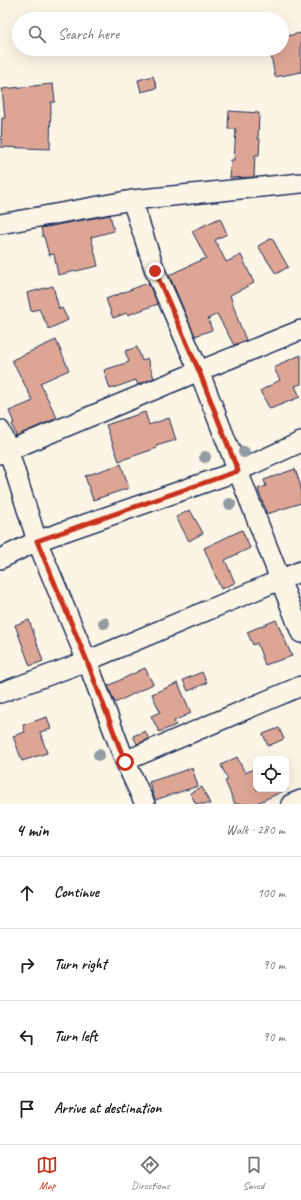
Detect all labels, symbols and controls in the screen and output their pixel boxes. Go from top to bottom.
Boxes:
search box [12,12,289,56]
icon: search [26,23,48,45]
text: Search here [58,25,119,44]
route end [146,262,164,280]
route start [116,753,134,771]
map controls [253,756,289,792]
button: locate [253,756,289,792]
text: 4 min [16,820,49,841]
text: Walk · 280 m [226,822,285,838]
icon: ahead [16,882,38,904]
text: Continue [54,883,99,902]
text: 100 m [257,885,285,901]
icon: right [16,954,38,976]
text: Turn right [54,955,107,974]
text: 90 m [263,957,285,973]
icon: left [16,1026,38,1048]
text: Turn left [54,1027,97,1046]
text: 90 m [263,1029,285,1045]
icon: arrive [16,1098,38,1120]
text: Arrive at destination [54,1099,161,1118]
tab: Map [36,1154,58,1192]
tab: Directions [131,1154,170,1192]
tab: Saved [243,1154,265,1192]

